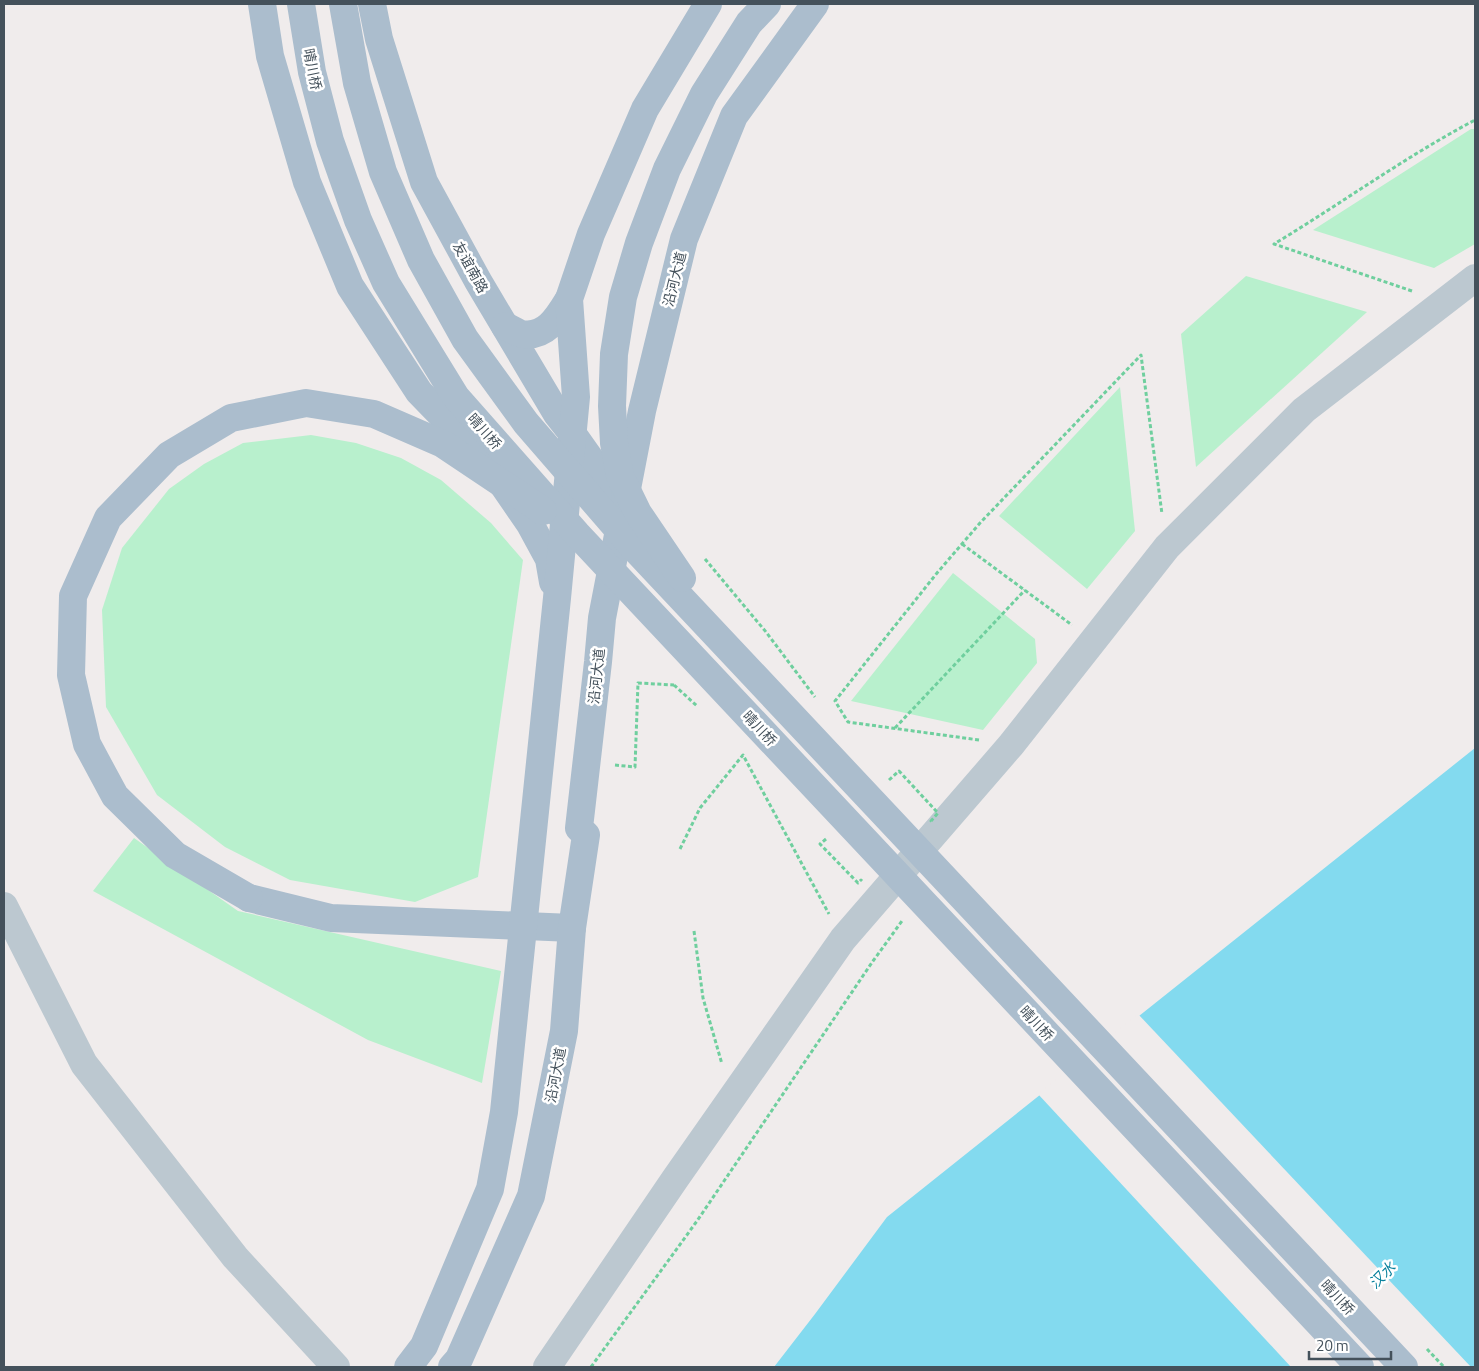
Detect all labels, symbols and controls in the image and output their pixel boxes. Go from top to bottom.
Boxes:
street label: 晴川桥 [299,46,327,92]
street label: 友谊南路 [448,237,494,297]
street label: 沿河大道 [657,249,691,309]
street label: 晴川桥 [463,408,507,454]
street label: 沿河大道 [583,647,609,705]
street label: 晴川桥 [738,705,782,751]
street label: 晴川桥 [1015,1000,1059,1046]
street label: 沿河大道 [539,1046,571,1104]
water label: 汉水 [1363,1256,1401,1294]
street label: 晴川桥 [1316,1274,1360,1320]
scale bar [1309,1328,1392,1360]
text: 20 m [1316,1334,1349,1357]

